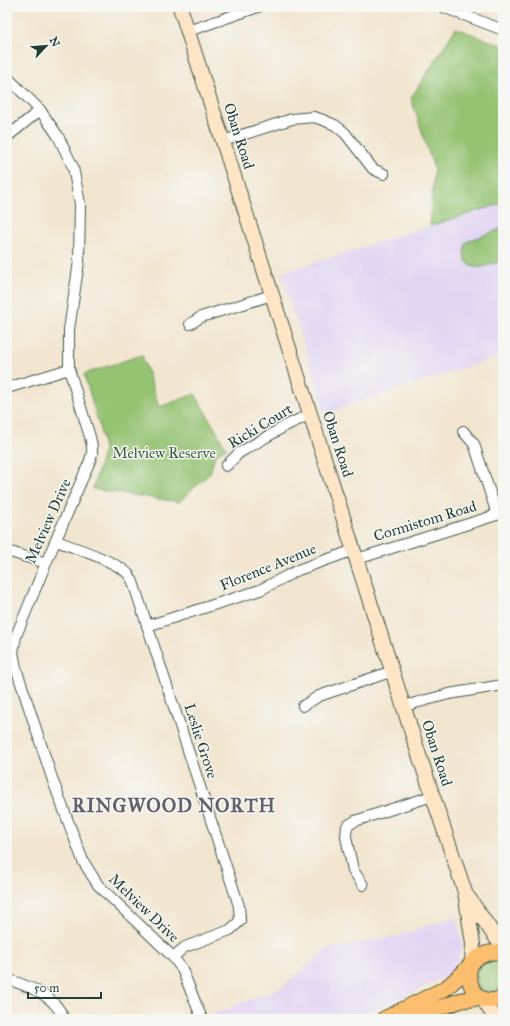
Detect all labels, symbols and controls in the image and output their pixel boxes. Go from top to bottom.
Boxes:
north arrow [26,26,66,66]
text: N [47,35,63,49]
street label: Oban Road [220,101,258,172]
street label: Ricki Court [224,399,296,452]
street label: Oban Road [319,409,357,480]
park label: Melview Reserve [112,444,216,462]
street label: Melview Drive [21,476,75,566]
street label: Cormistom Road [371,497,479,545]
street label: Florence Avenue [217,540,319,594]
street label: Leslie Grove [180,701,222,781]
street label: Oban Road [418,718,456,789]
district label: RINGWOOD NORTH [72,794,276,817]
street label: Melview Drive [105,870,183,946]
scale bar [28,974,101,1000]
text: 50 m [34,981,59,995]

